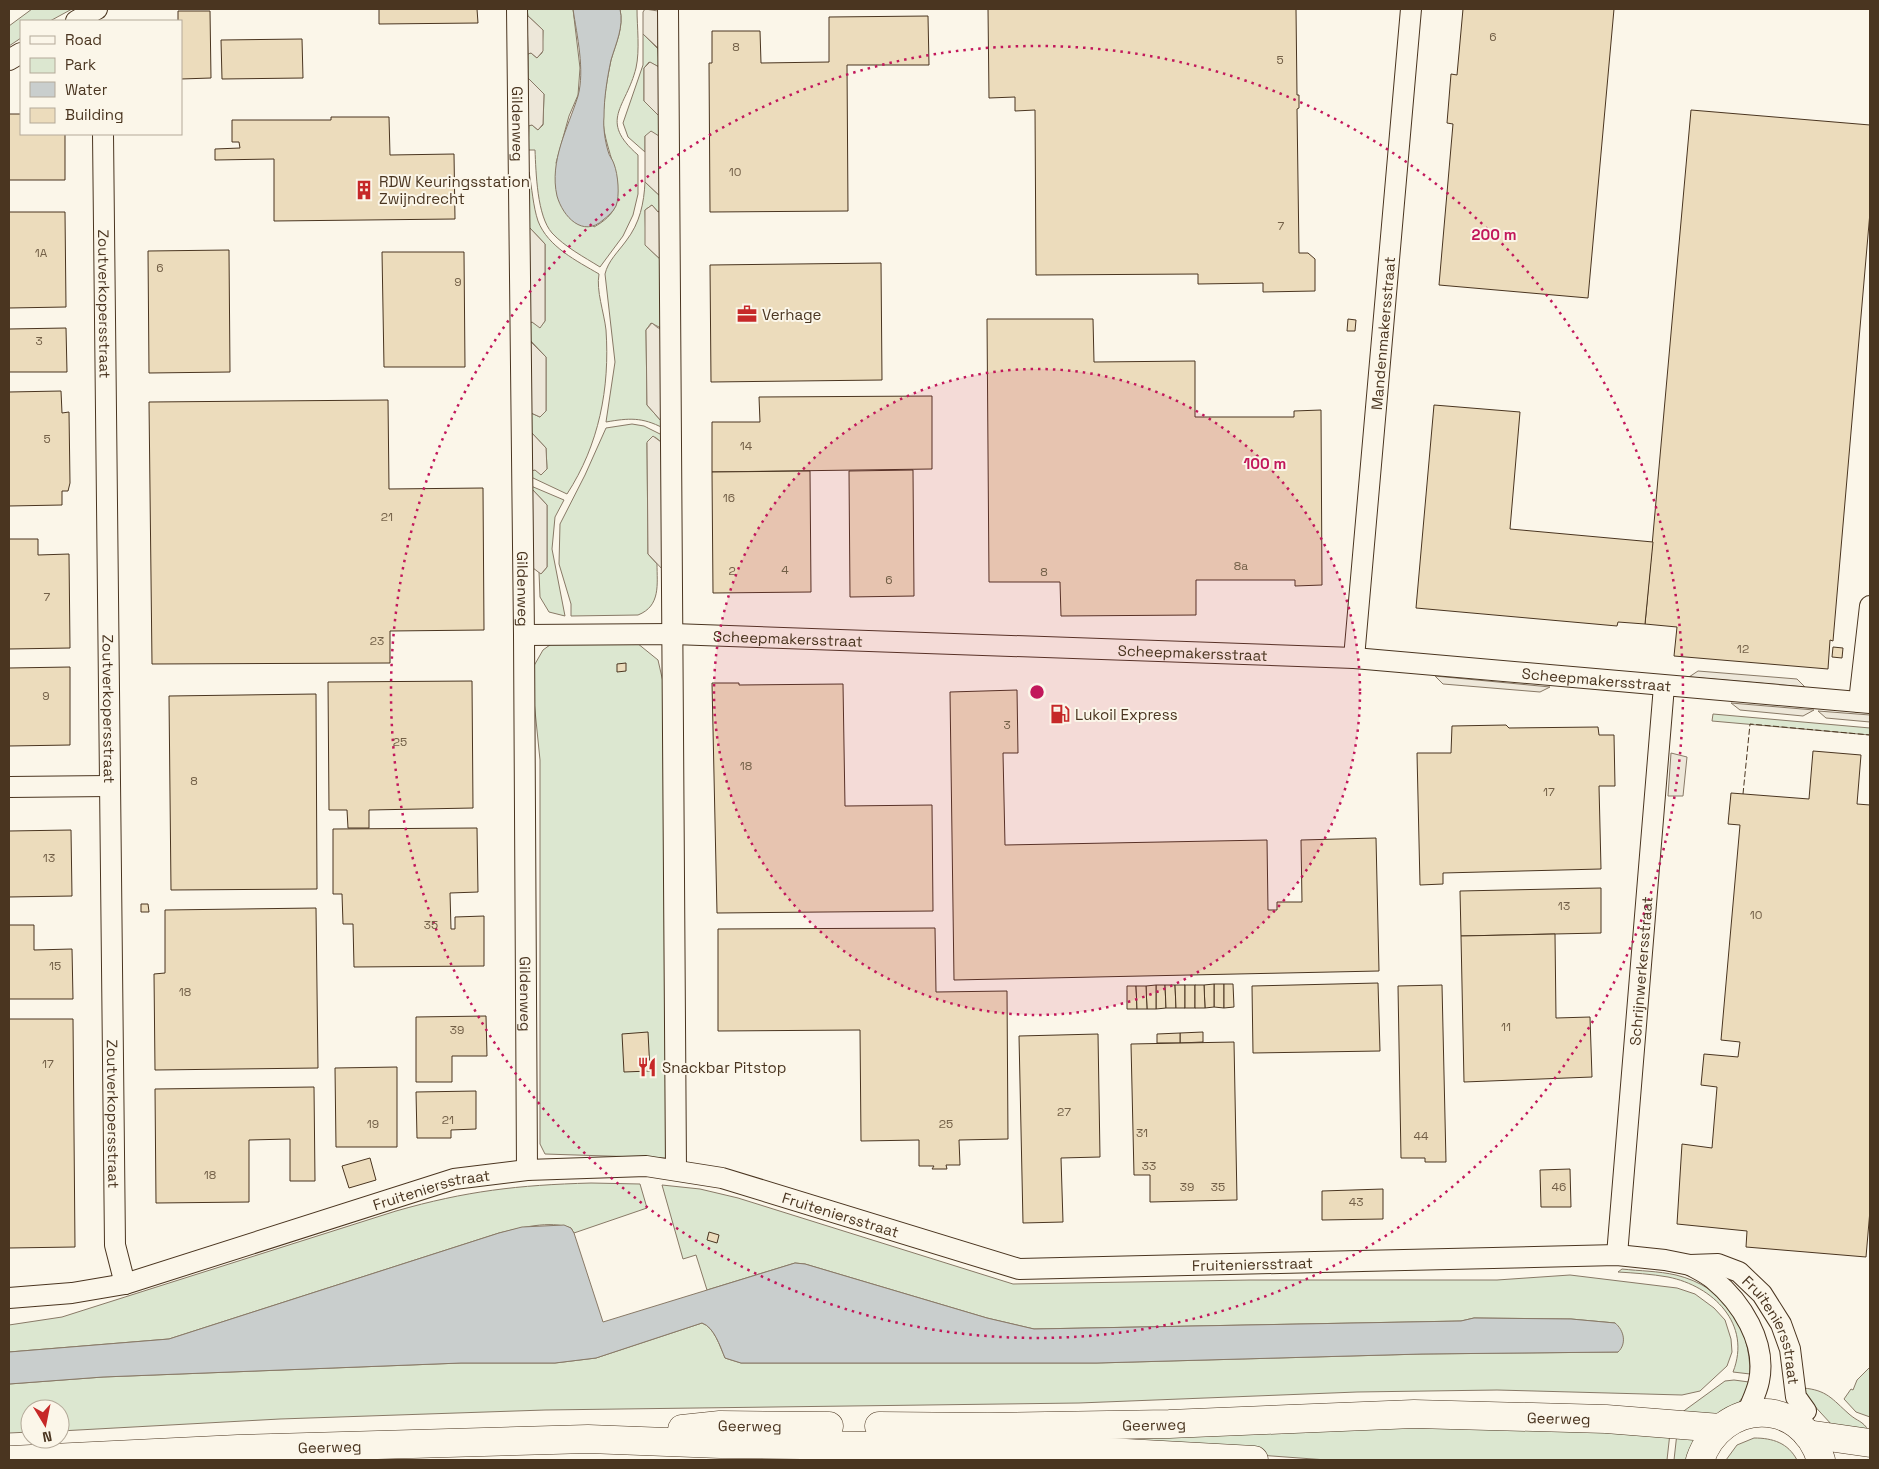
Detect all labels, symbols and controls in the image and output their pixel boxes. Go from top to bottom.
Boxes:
legend [20,20,182,135]
house number: 6 [1489,29,1497,45]
text: Road [65,30,102,49]
house number: 8 [732,39,740,55]
house number: 5 [1276,52,1284,68]
text: Park [65,55,96,74]
text: Water [65,80,108,99]
street label: Gildenweg [508,86,528,162]
text: Building [65,105,124,124]
house number: 10 [729,164,741,180]
place label: RDW Keuringsstation Zwijndrecht [379,172,530,208]
building icon: RDW Keuringsstation Zwijndrecht [353,179,375,201]
house number: 7 [1278,218,1285,234]
text: 200 m [1472,225,1516,244]
street label: Zoutverkopersstraat [95,229,115,379]
house number: 1A [35,245,48,261]
street label: Mandenmakersstraat [1366,256,1399,411]
house number: 6 [156,260,164,276]
house number: 9 [454,274,462,290]
office icon: Verhage [736,303,758,325]
place label: Verhage [762,305,822,324]
house number: 3 [35,333,43,349]
house number: 5 [43,431,51,447]
house number: 14 [740,438,753,454]
text: 100 m [1244,454,1286,473]
house number: 16 [723,490,735,506]
house number: 21 [381,509,393,525]
street label: Gildenweg [514,551,533,627]
house number: 8a [1234,558,1248,574]
house number: 4 [781,562,789,578]
house number: 2 [728,563,736,579]
house number: 8 [1040,564,1048,580]
house number: 6 [885,572,893,588]
house number: 7 [44,589,51,605]
street label: Scheepmakersstraat [713,626,863,650]
house number: 23 [370,633,384,649]
street label: Zoutverkopersstraat [99,634,120,784]
street label: Scheepmakersstraat [1117,640,1268,664]
house number: 12 [1737,641,1749,657]
street label: Scheepmakersstraat [1521,663,1672,695]
centre of rings [1028,683,1046,701]
house number: 9 [42,688,50,704]
fuel station icon: Lukoil Express [1049,703,1071,725]
place label: Lukoil Express [1075,705,1178,724]
house number: 3 [1003,717,1011,733]
house number: 25 [393,734,407,750]
house number: 18 [740,758,752,774]
house number: 8 [190,773,198,789]
house number: 17 [1543,784,1555,800]
house number: 13 [43,850,55,866]
street label: Schrijnwerkersstraat [1625,895,1656,1046]
house number: 13 [1558,898,1570,914]
house number: 10 [1750,907,1762,923]
house number: 35 [424,917,438,933]
street label: Gildenweg [516,956,536,1032]
house number: 15 [49,958,61,974]
house number: 18 [179,984,191,1000]
house number: 11 [1501,1019,1511,1035]
house number: 39 [450,1022,464,1038]
street label: Zoutverkopersstraat [103,1039,124,1189]
house number: 17 [42,1056,54,1072]
restaurant icon: Snackbar Pitstop [636,1056,658,1078]
place label: Snackbar Pitstop [662,1058,787,1077]
house number: 27 [1057,1104,1071,1120]
house number: 21 [442,1112,454,1128]
house number: 19 [367,1116,379,1132]
house number: 25 [939,1116,953,1132]
house number: 31 [1136,1125,1148,1141]
house number: 44 [1413,1128,1429,1144]
house number: 33 [1142,1158,1156,1174]
street label: Fruiteniersstraat [370,1165,491,1214]
house number: 18 [204,1167,216,1183]
house number: 39 [1180,1179,1194,1195]
house number: 35 [1211,1179,1225,1195]
house number: 46 [1552,1179,1566,1195]
street label: Fruiteniersstraat [780,1188,901,1241]
house number: 43 [1349,1194,1363,1210]
street label: Fruiteniersstraat [1192,1253,1313,1274]
street label: Fruiteniersstraat [1739,1271,1804,1386]
north arrow [20,1399,70,1449]
street label: Geerweg [1527,1407,1591,1428]
street label: Geerweg [1122,1414,1186,1434]
street label: Geerweg [718,1415,782,1435]
text: N [41,1427,53,1446]
street label: Geerweg [298,1436,362,1457]

